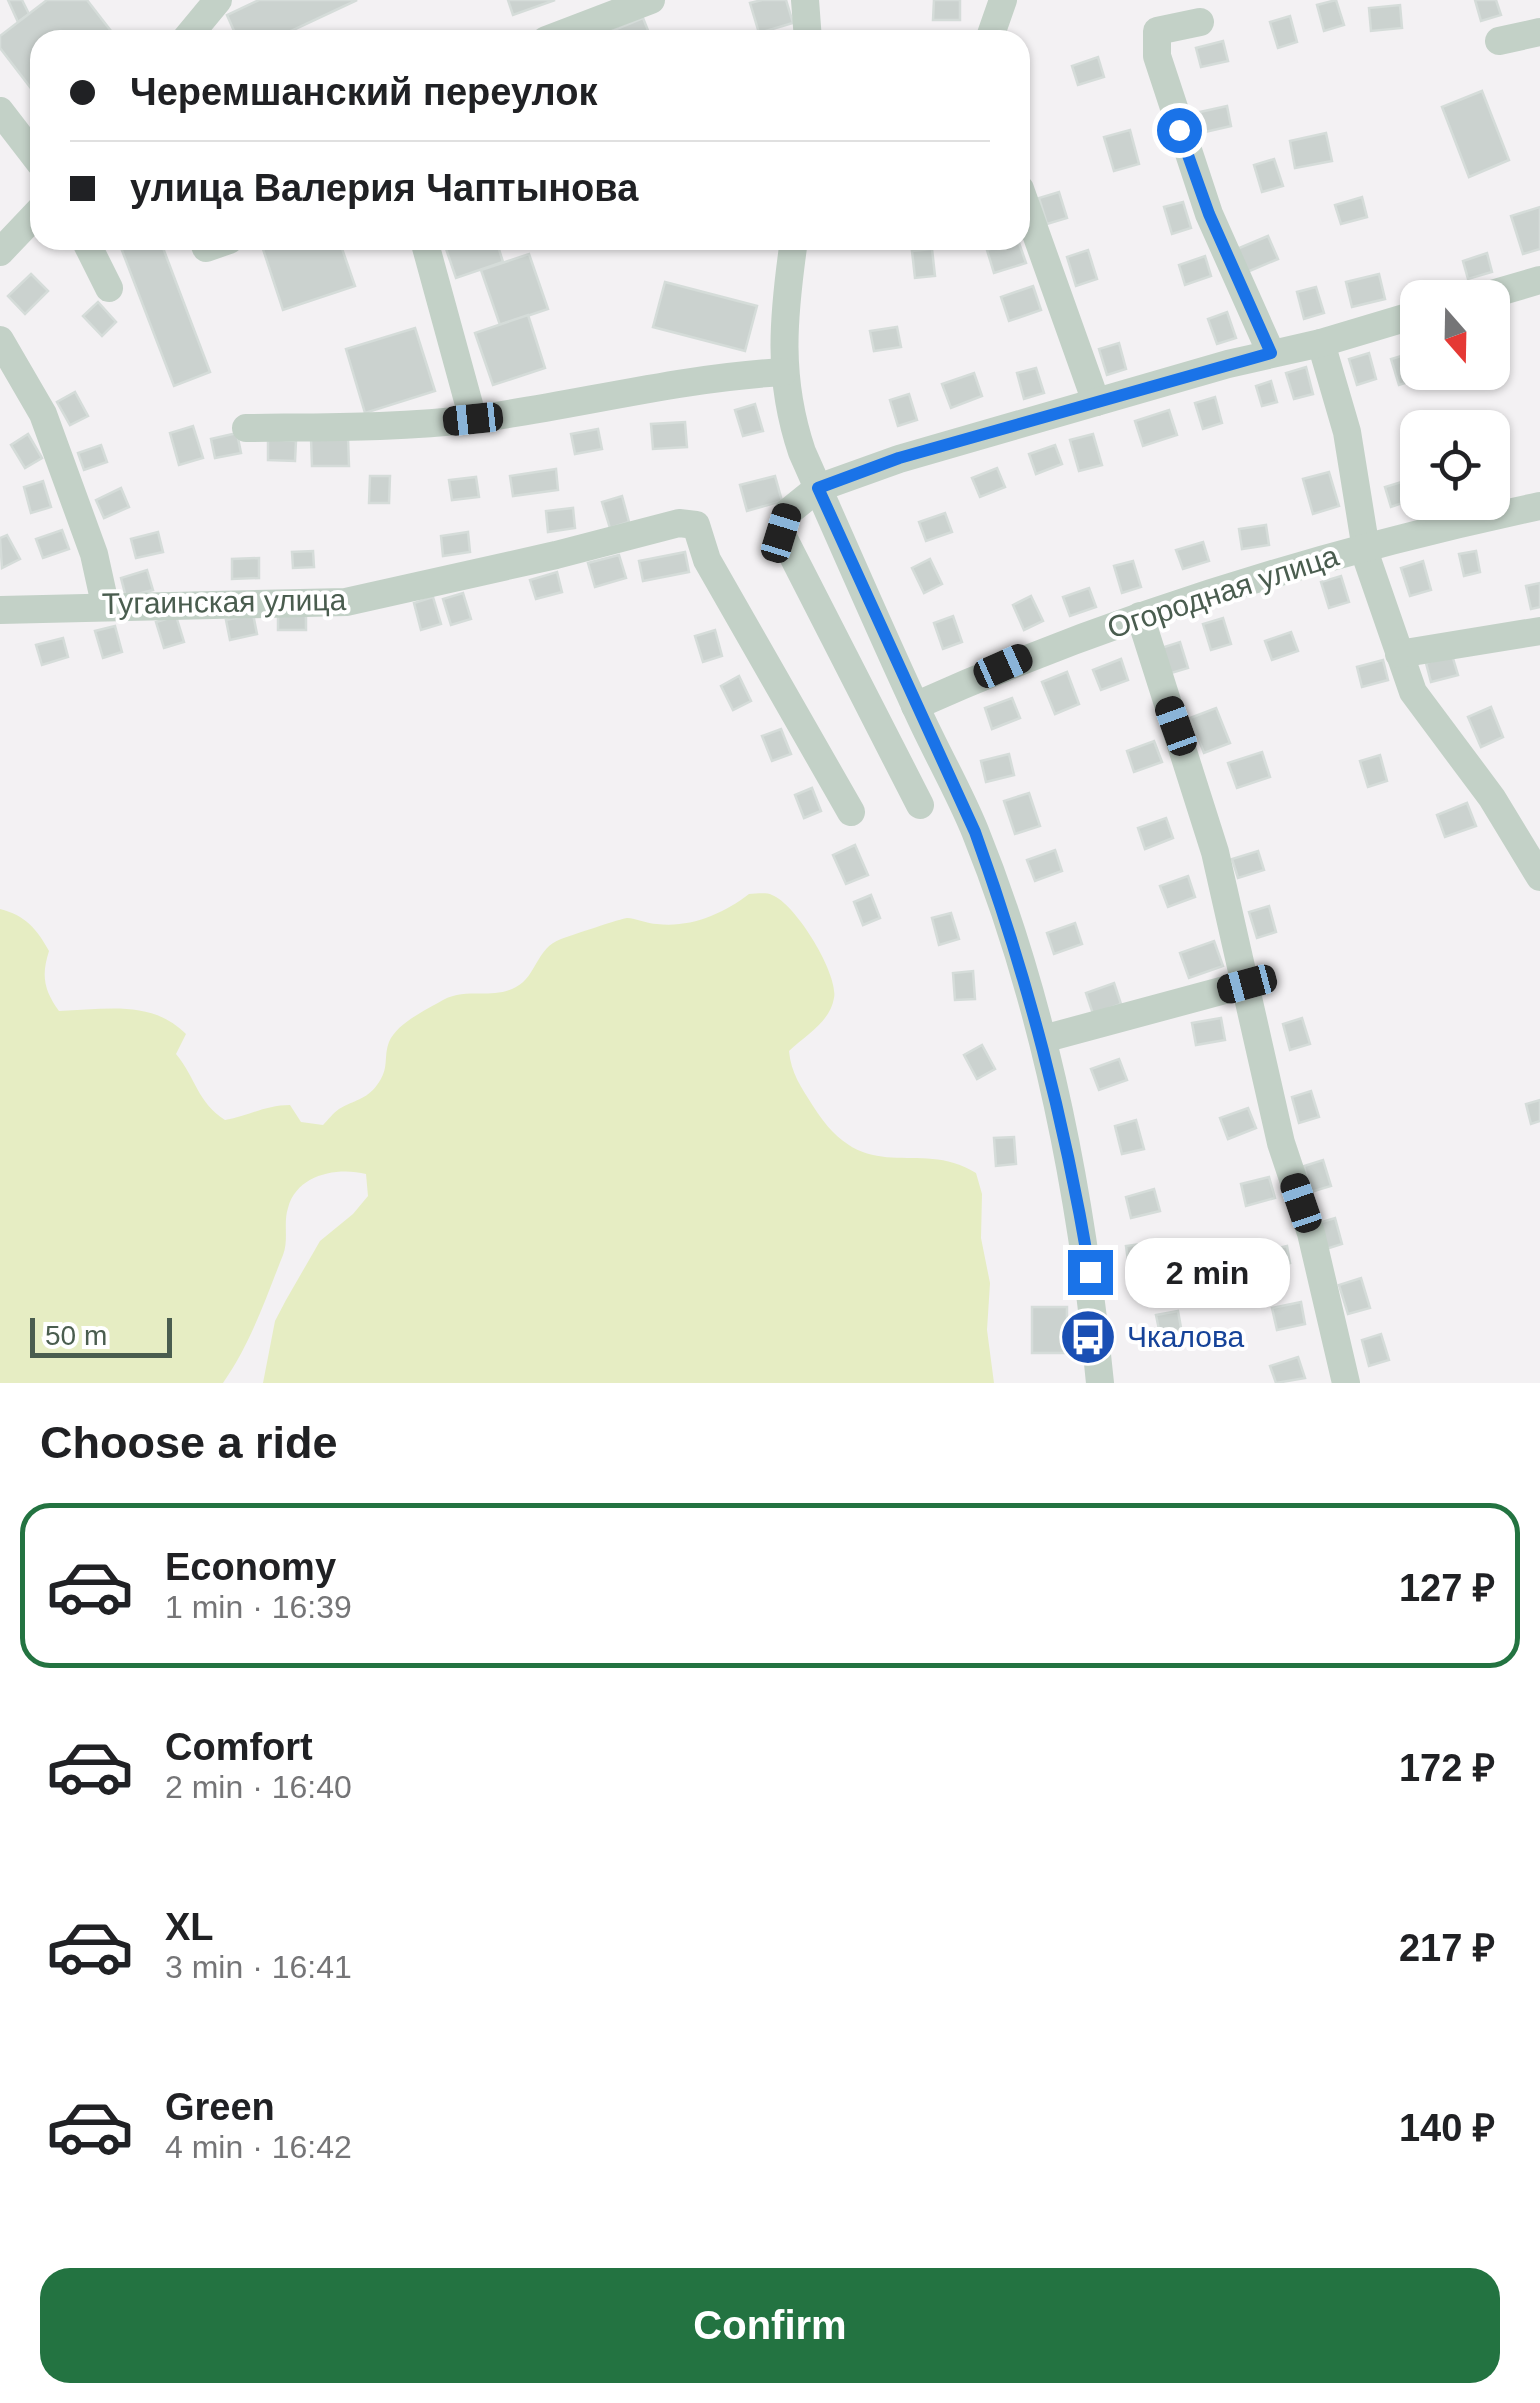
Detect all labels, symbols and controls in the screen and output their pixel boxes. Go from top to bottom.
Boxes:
text: Черемшанский переулок [130,71,597,113]
route start [1157,108,1202,153]
text: улица Валерия Чаптынова [130,167,638,209]
north arrow [1400,280,1510,390]
map controls [1400,280,1510,520]
car [442,401,504,437]
button: locate [1400,410,1510,520]
car [758,500,804,566]
street label: Огородная улица [1103,539,1343,644]
street label: Тугаинская улица [101,583,347,620]
car [969,640,1037,692]
car [1152,693,1200,759]
car [1214,962,1280,1006]
car [1277,1170,1325,1236]
callout: 2 min [1125,1237,1290,1307]
route end [1068,1250,1113,1295]
text: 2 min [1166,1255,1249,1291]
bus stop icon: Чкалова [1058,1307,1118,1367]
scale bar [30,1313,172,1358]
text: 50 m [45,1320,107,1351]
place label: Чкалова [1127,1320,1245,1353]
text: Choose a ride [40,1417,338,1468]
icon: car [45,1541,135,1631]
text: Economy [165,1546,336,1588]
text: 127 ₽ [1399,1567,1495,1609]
text: 1 min · 16:39 [165,1589,352,1625]
icon: car [45,1721,135,1811]
text: Comfort [165,1726,313,1768]
text: 172 ₽ [1399,1747,1495,1789]
text: 2 min · 16:40 [165,1769,352,1805]
icon: car [45,1901,135,1991]
text: XL [165,1906,214,1948]
text: 217 ₽ [1399,1927,1495,1969]
text: 3 min · 16:41 [165,1949,352,1985]
icon: car [45,2081,135,2171]
text: Green [165,2086,275,2128]
text: 140 ₽ [1399,2107,1495,2149]
text: 4 min · 16:42 [165,2129,352,2165]
button: Confirm [40,2268,1500,2383]

